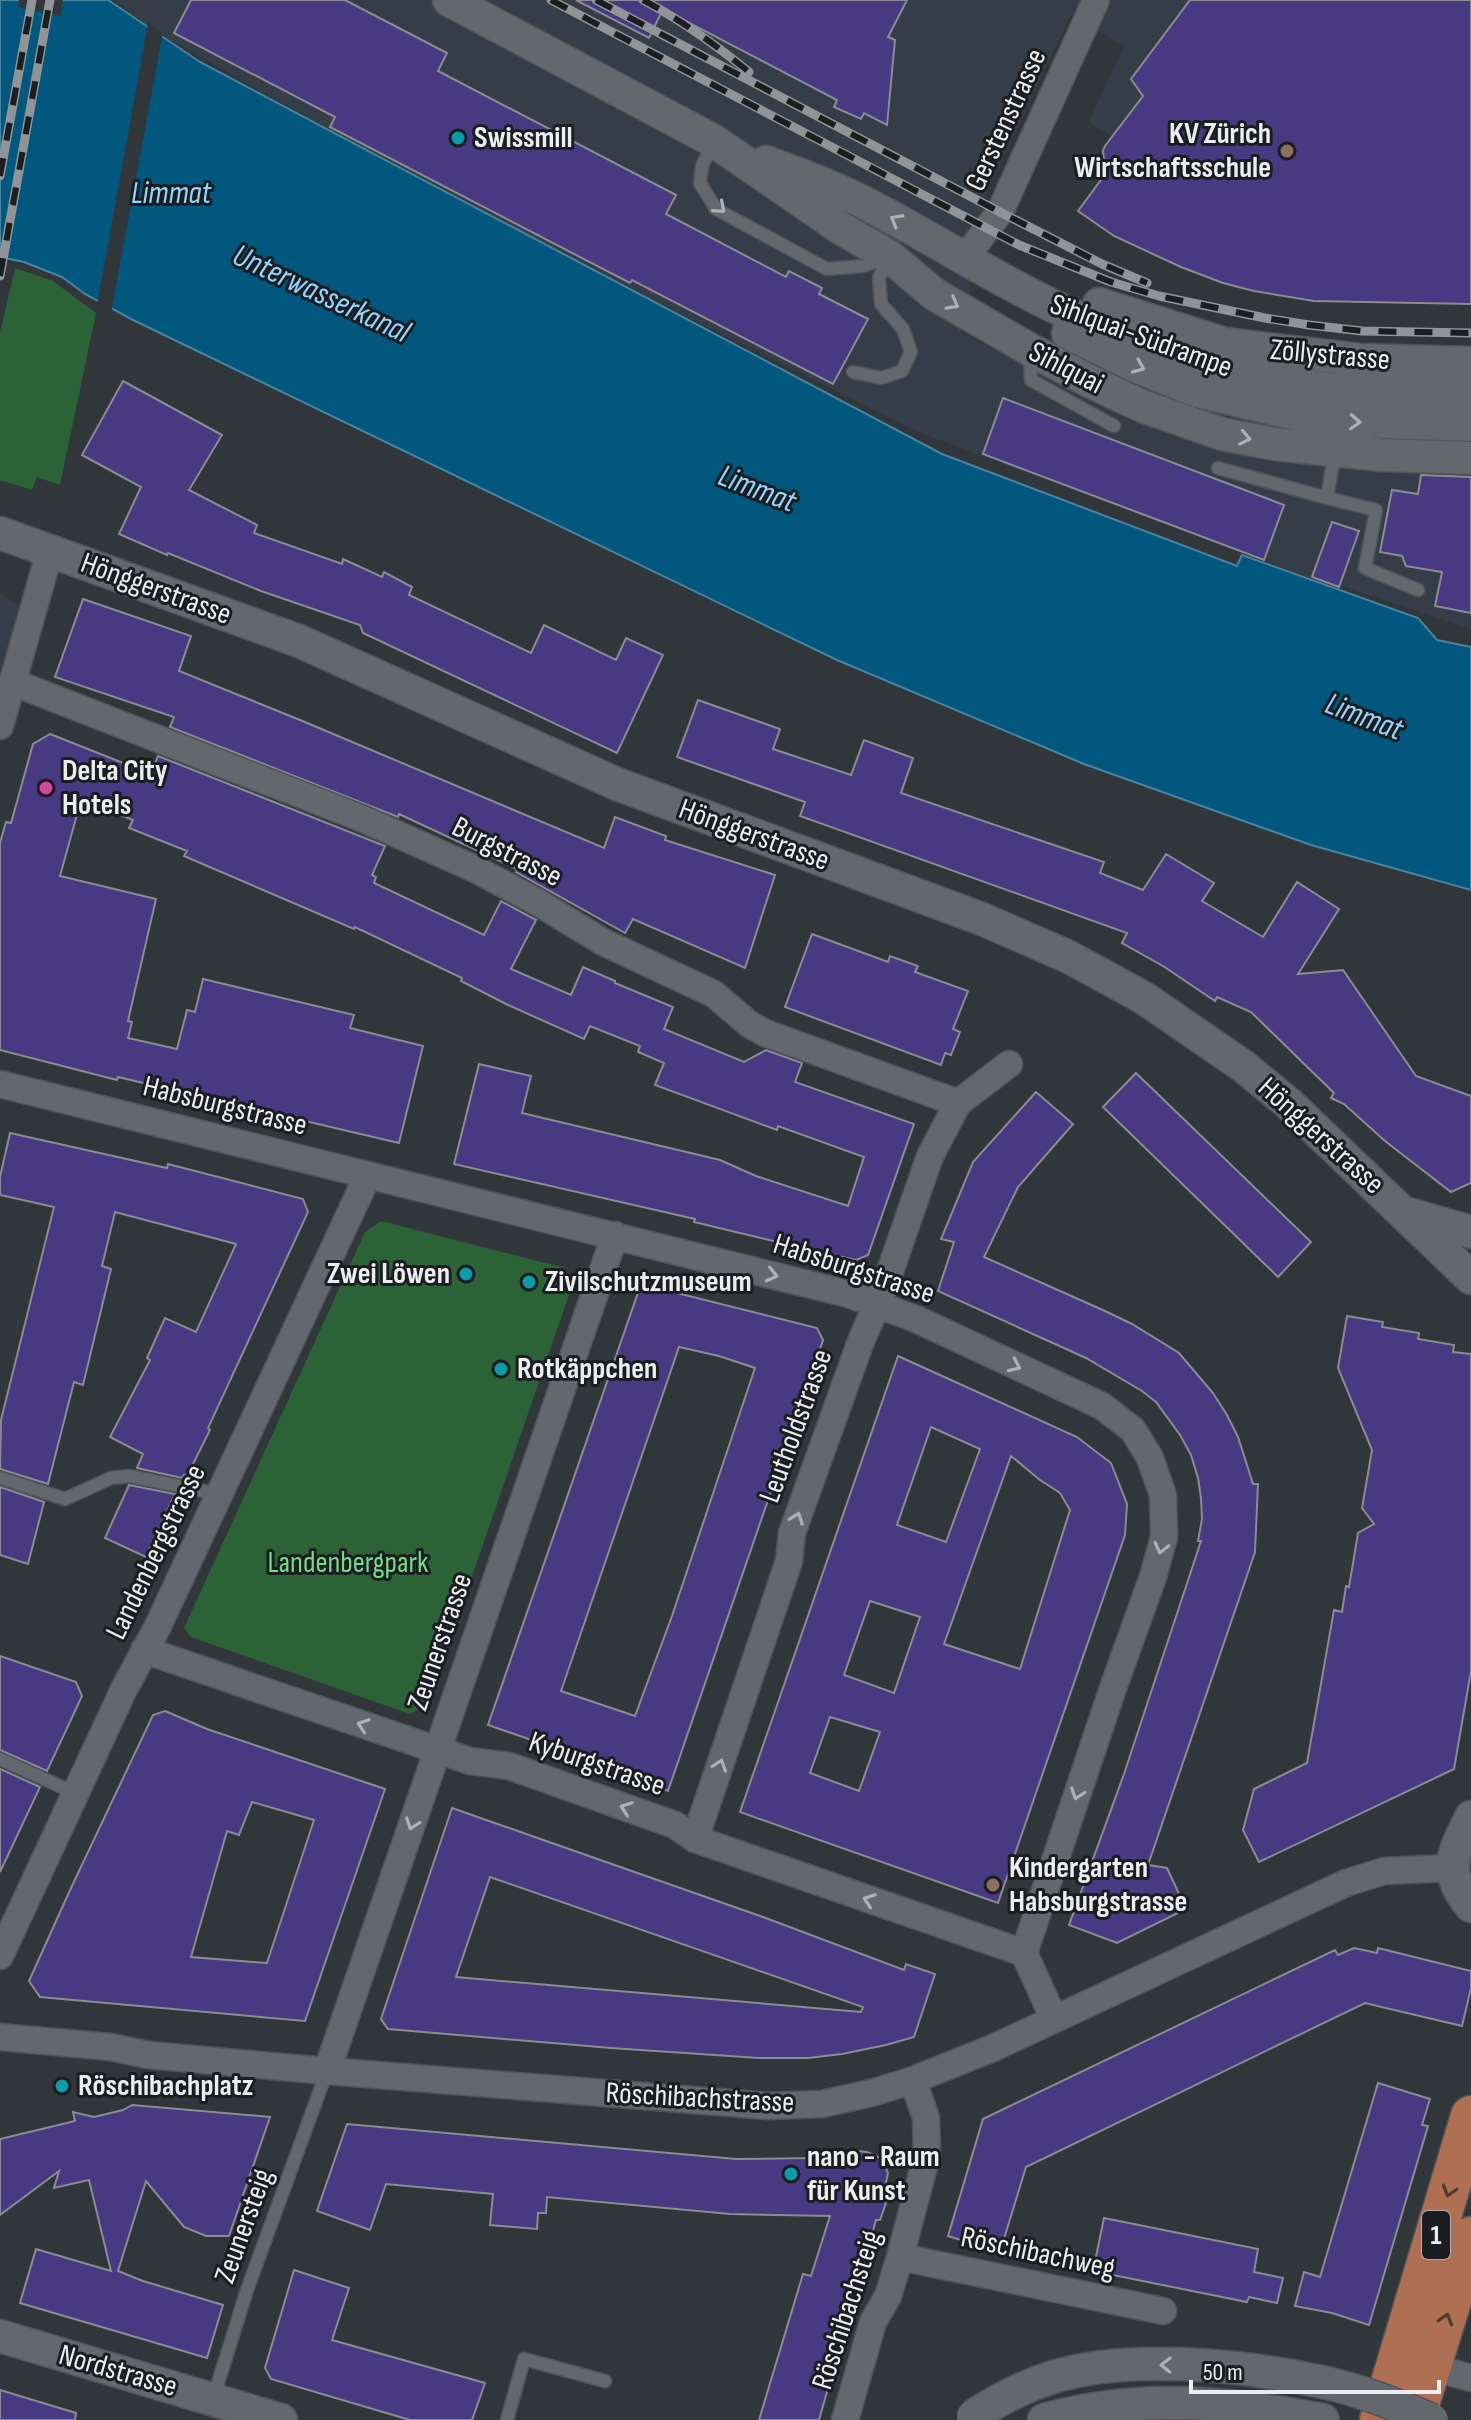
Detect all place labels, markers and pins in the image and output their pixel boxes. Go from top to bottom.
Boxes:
place label: KV Zürich Wirtschaftsschule [1074,116,1271,186]
place label: Swissmill [474,120,573,156]
marker: Swissmill [449,129,467,147]
marker: KV Zürich Wirtschaftsschule [1278,142,1296,160]
place label: Delta City Hotels [62,753,168,823]
marker: Delta City Hotels [37,779,55,797]
place label: Zwei Löwen [327,1256,450,1292]
place label: Zivilschutzmuseum [545,1264,752,1300]
marker: Zwei Löwen [457,1265,475,1283]
marker: Zivilschutzmuseum [520,1273,538,1291]
place label: Rotkäppchen [517,1351,657,1387]
marker: Rotkäppchen [492,1360,510,1378]
place label: Kindergarten Habsburgstrasse [1009,1850,1187,1920]
marker: Kindergarten Habsburgstrasse [984,1876,1002,1894]
place label: Röschibachplatz [78,2068,254,2104]
marker: Röschibachplatz [53,2077,71,2095]
place label: nano - Raum für Kunst [807,2139,940,2209]
marker: nano - Raum für Kunst [782,2165,800,2183]

